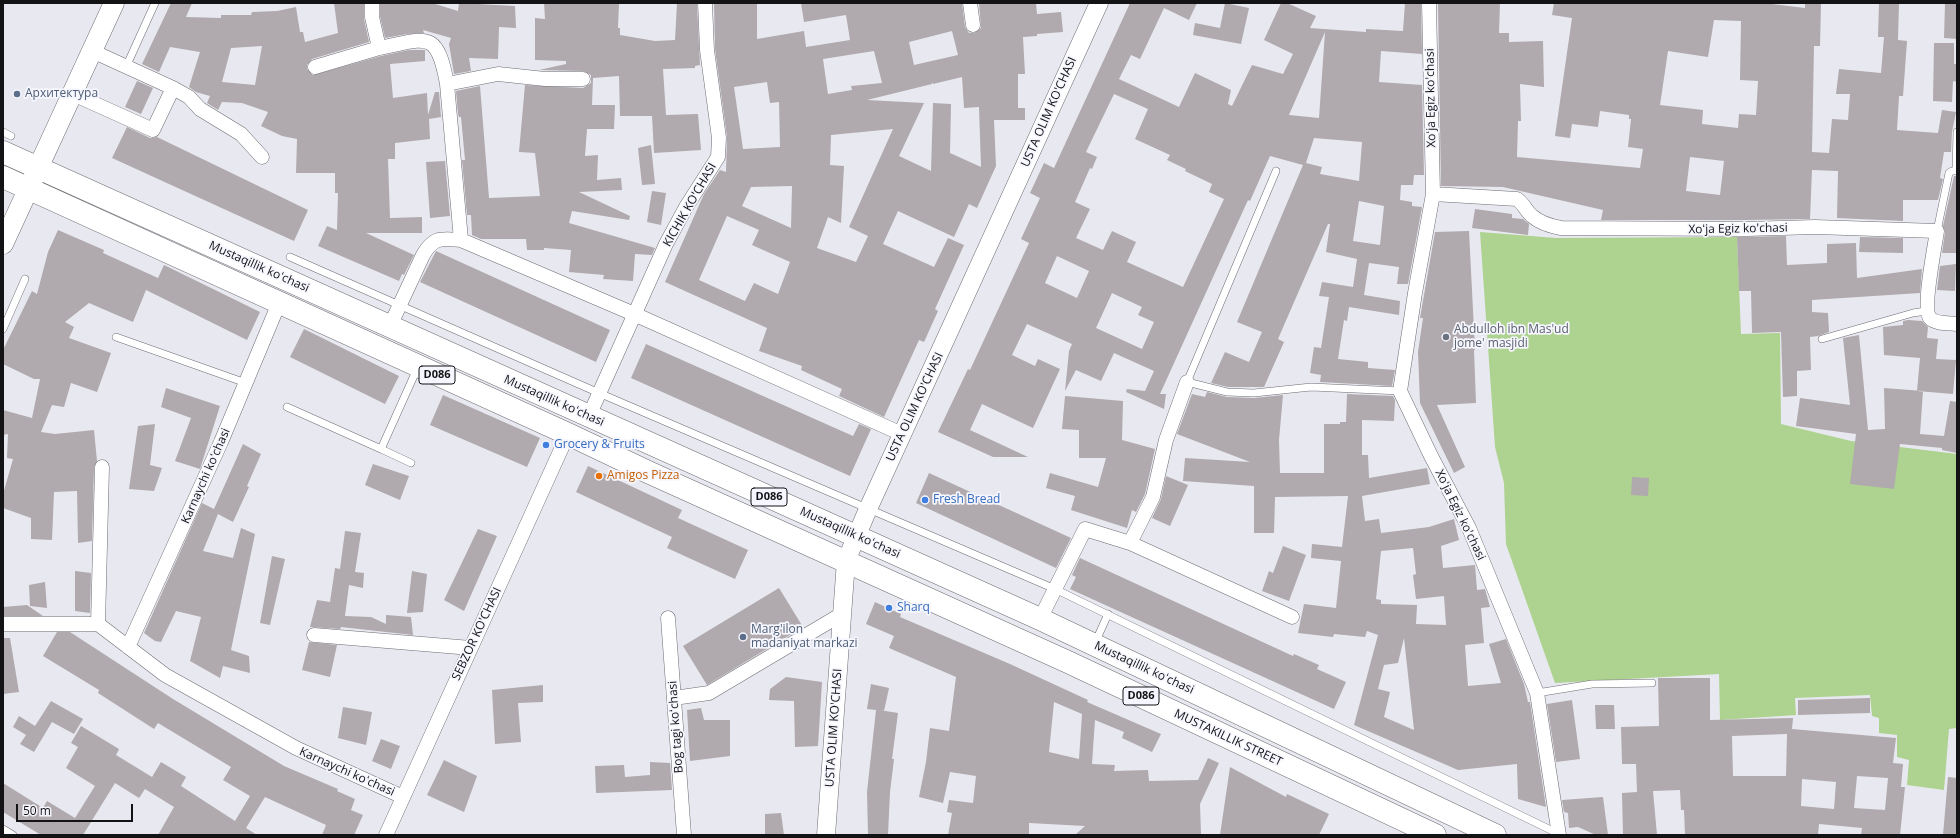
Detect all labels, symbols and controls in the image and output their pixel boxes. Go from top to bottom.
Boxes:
street label: Xoʻja Egiz ko'chasi [1423,48,1439,148]
street label: USTA OLIM KO'CHASI [1018,55,1080,169]
place label: Архитектура [25,87,98,101]
marker: Архитектура [12,89,22,99]
street label: KICHIK KO'CHASI [660,161,720,249]
street label: Xoʻja Egiz ko'chasi [1688,221,1788,237]
street label: Mustaqillik koʻchasi [207,238,311,296]
place label: Abdulloh ibn Mas'ud jome' masjidi [1454,323,1569,351]
marker: Abdulloh ibn Mas'ud jome' masjidi [1441,332,1451,342]
street label: USTA OLIM KO'CHASI [883,350,947,464]
road number: D086 [419,366,455,384]
street label: Mustaqillik koʻchasi [502,372,606,430]
street label: Karnaychi koʻchasi [178,426,234,526]
place label: Grocery & Fruits [554,438,645,452]
marker: Grocery & Fruits [541,440,551,450]
street label: Xoʻja Egiz ko'chasi [1432,467,1488,563]
place label: Amigos Pizza [607,469,679,483]
marker: Amigos Pizza [594,471,604,481]
road number: D086 [751,488,787,506]
place label: Fresh Bread [933,493,1000,507]
marker: Fresh Bread [920,495,930,505]
street label: Mustaqillik koʻchasi [798,504,902,562]
street label: SEBZOR KO'CHASI [449,585,505,683]
place label: Sharq [897,601,930,615]
marker: Sharq [884,603,894,613]
place label: Marg'ilon madaniyat markazi [751,623,858,651]
marker: Marg'ilon madaniyat markazi [738,632,748,642]
street label: Mustaqillik koʻchasi [1092,639,1196,697]
street label: USTA OLIM KO'CHASI [823,668,845,788]
street label: Bog tagi koʻchasi [666,680,686,774]
road number: D086 [1123,687,1159,705]
street label: MUSTAKILLIK STREET [1172,707,1284,769]
street label: Karnaychi koʻchasi [297,744,397,800]
scale bar [18,796,135,822]
text: 50 m [23,802,51,819]

